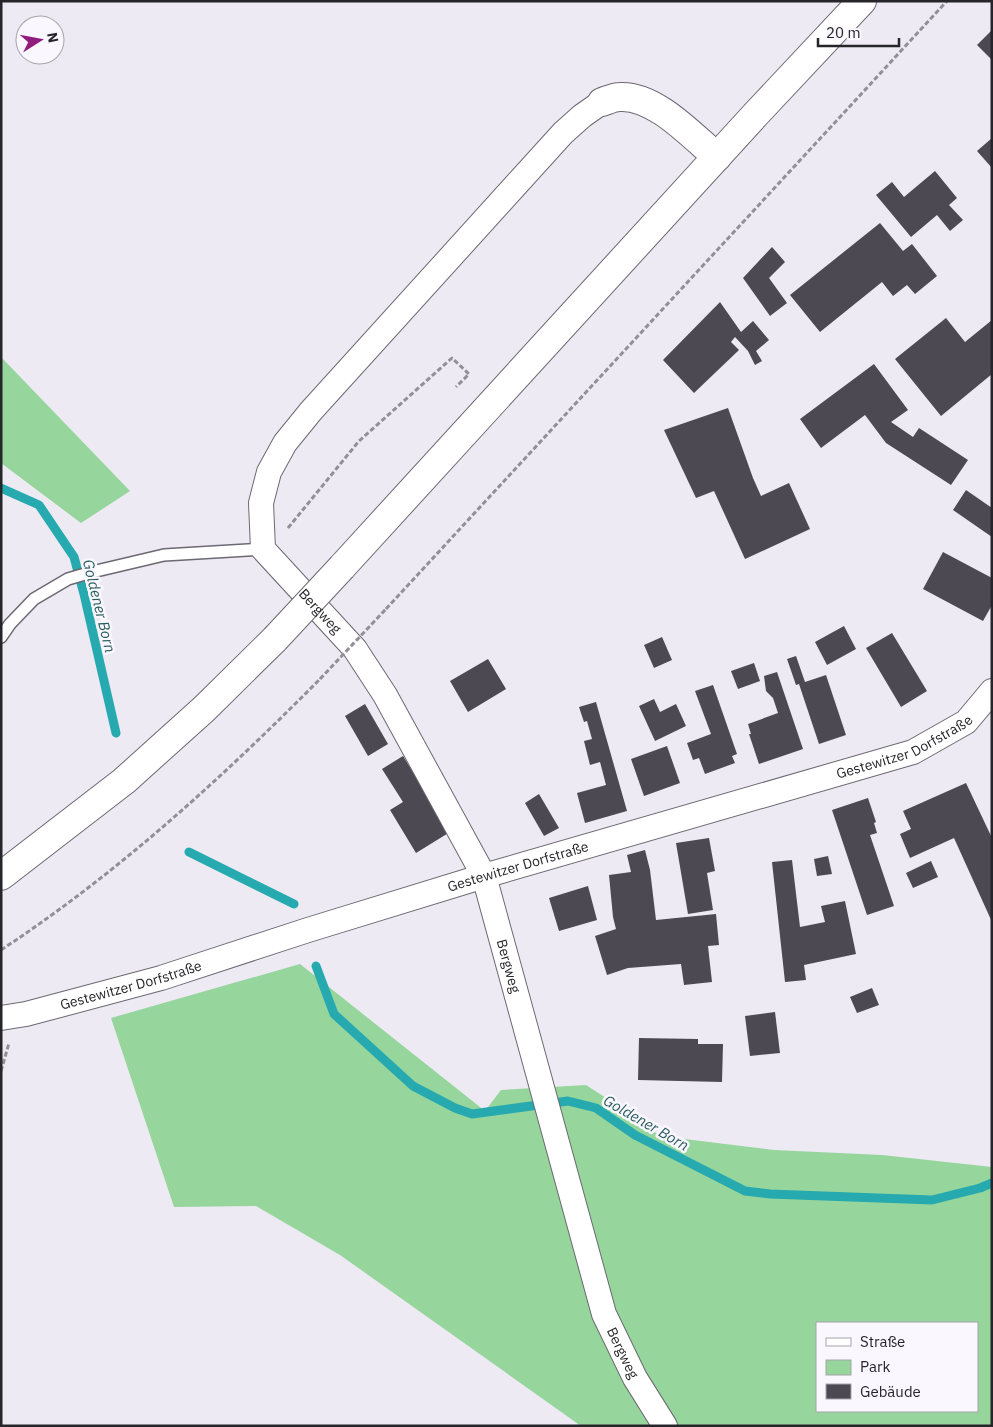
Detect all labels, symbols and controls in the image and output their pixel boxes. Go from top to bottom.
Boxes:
north arrow [15,15,65,65]
scale bar [818,15,899,47]
text: 20 m [826,23,861,42]
text: N [43,31,63,44]
water label: Goldener Born [79,557,120,654]
street label: Bergweg [295,585,346,638]
street label: Gestewitzer Dorfstraße [834,711,977,783]
street label: Gestewitzer Dorfstraße [445,837,591,896]
street label: Bergweg [493,937,525,995]
street label: Gestewitzer Dorfstraße [58,956,204,1014]
water label: Goldener Born [600,1091,692,1155]
legend [816,1322,978,1412]
street label: Bergweg [603,1324,643,1382]
text: Straße [860,1332,905,1351]
text: Park [860,1357,890,1376]
text: Gebäude [860,1382,921,1401]

